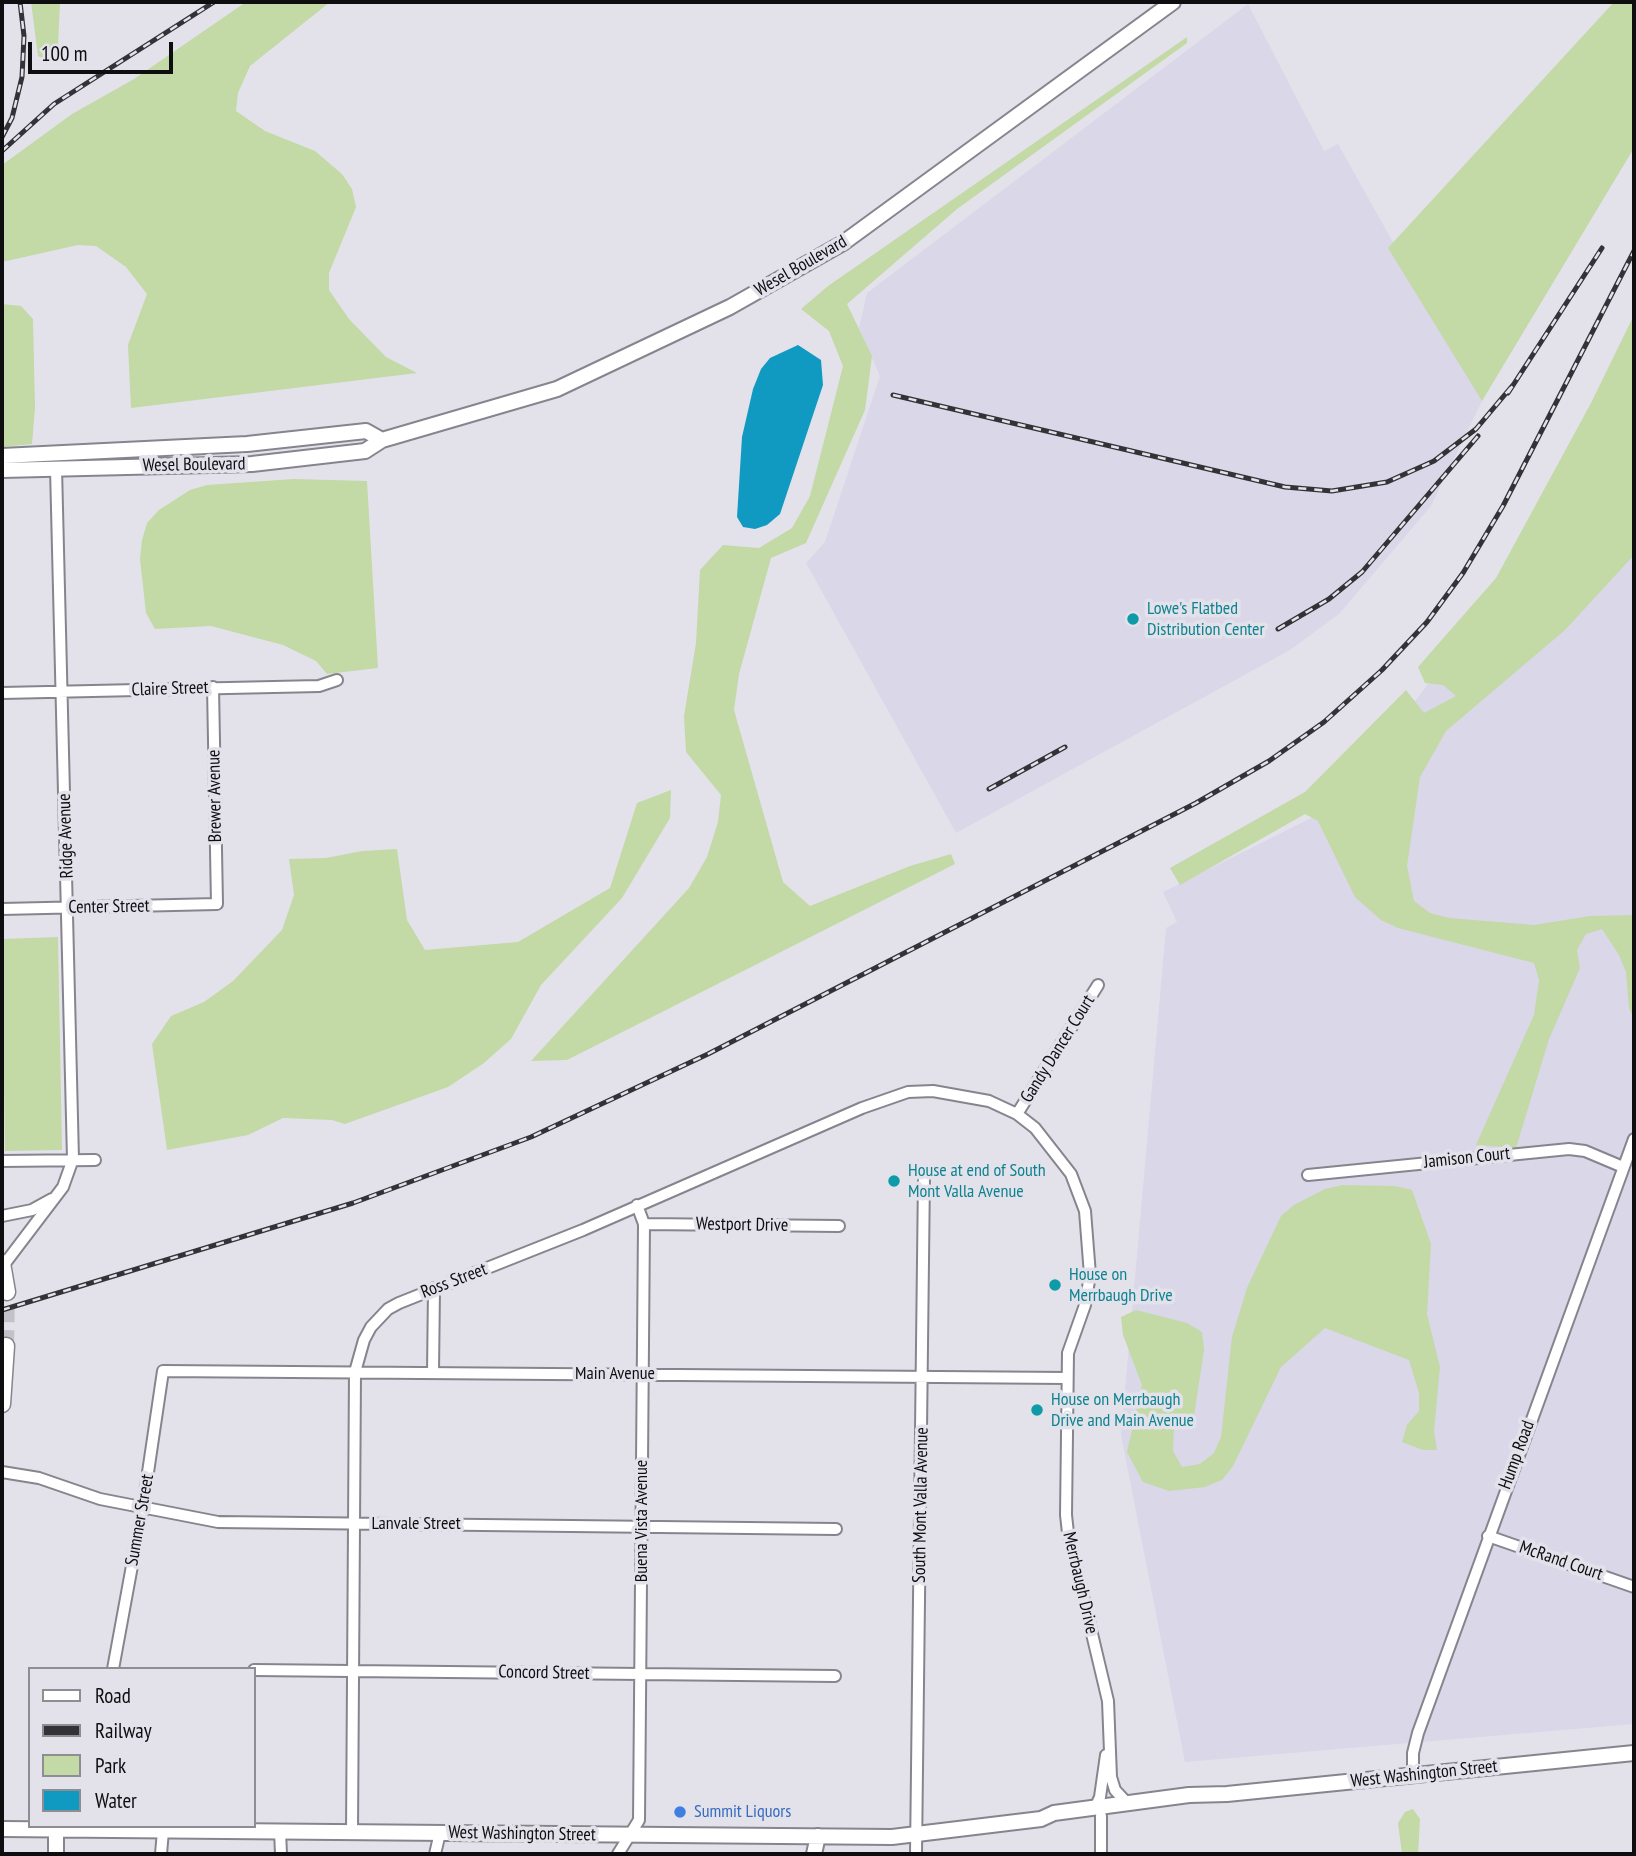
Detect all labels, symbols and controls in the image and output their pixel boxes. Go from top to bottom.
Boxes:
scale bar [32,28,177,72]
text: 100 m [41,40,87,67]
street label: Wesel Boulevard [751,231,851,301]
street label: Wesel Boulevard [142,453,246,477]
place label: Lowe's Flatbed Distribution Center [1147,598,1264,640]
marker: Lowe's Flatbed Distribution Center [1125,611,1141,627]
street label: Claire Street [131,677,209,701]
street label: Brewer Avenue [203,749,227,843]
street label: Ridge Avenue [54,793,78,879]
street label: Center Street [68,895,150,919]
street label: Gandy Dancer Court [1016,991,1100,1107]
street label: Jamison Court [1423,1143,1511,1173]
place label: House at end of South Mont Valla Avenue [908,1160,1046,1202]
marker: House at end of South Mont Valla Avenue [886,1173,902,1189]
street label: Westport Drive [696,1213,788,1237]
street label: Ross Street [418,1259,490,1303]
place label: House on Merrbaugh Drive [1069,1264,1173,1306]
marker: House on Merrbaugh Drive [1047,1277,1063,1293]
street label: Main Avenue [575,1363,655,1385]
place label: House on Merrbaugh Drive and Main Avenue [1051,1389,1194,1432]
marker: House on Merrbaugh Drive and Main Avenue [1029,1402,1045,1418]
street label: Hump Road [1495,1418,1539,1492]
street label: South Mont Valla Avenue [909,1427,933,1583]
street label: Buena Vista Avenue [631,1460,653,1582]
street label: Summer Street [121,1473,159,1567]
street label: Lanvale Street [371,1513,461,1535]
street label: Merrbaugh Drive [1058,1530,1102,1636]
street label: McRand Court [1516,1537,1606,1585]
street label: Concord Street [498,1661,590,1685]
legend [28,1667,256,1828]
text: Road [95,1682,131,1709]
text: Railway [95,1717,152,1744]
text: Park [95,1752,126,1779]
street label: West Washington Street [1349,1756,1499,1792]
text: Water [95,1787,137,1814]
place label: Summit Liquors [694,1801,791,1823]
marker: Summit Liquors [672,1804,688,1820]
street label: West Washington Street [448,1822,596,1846]

